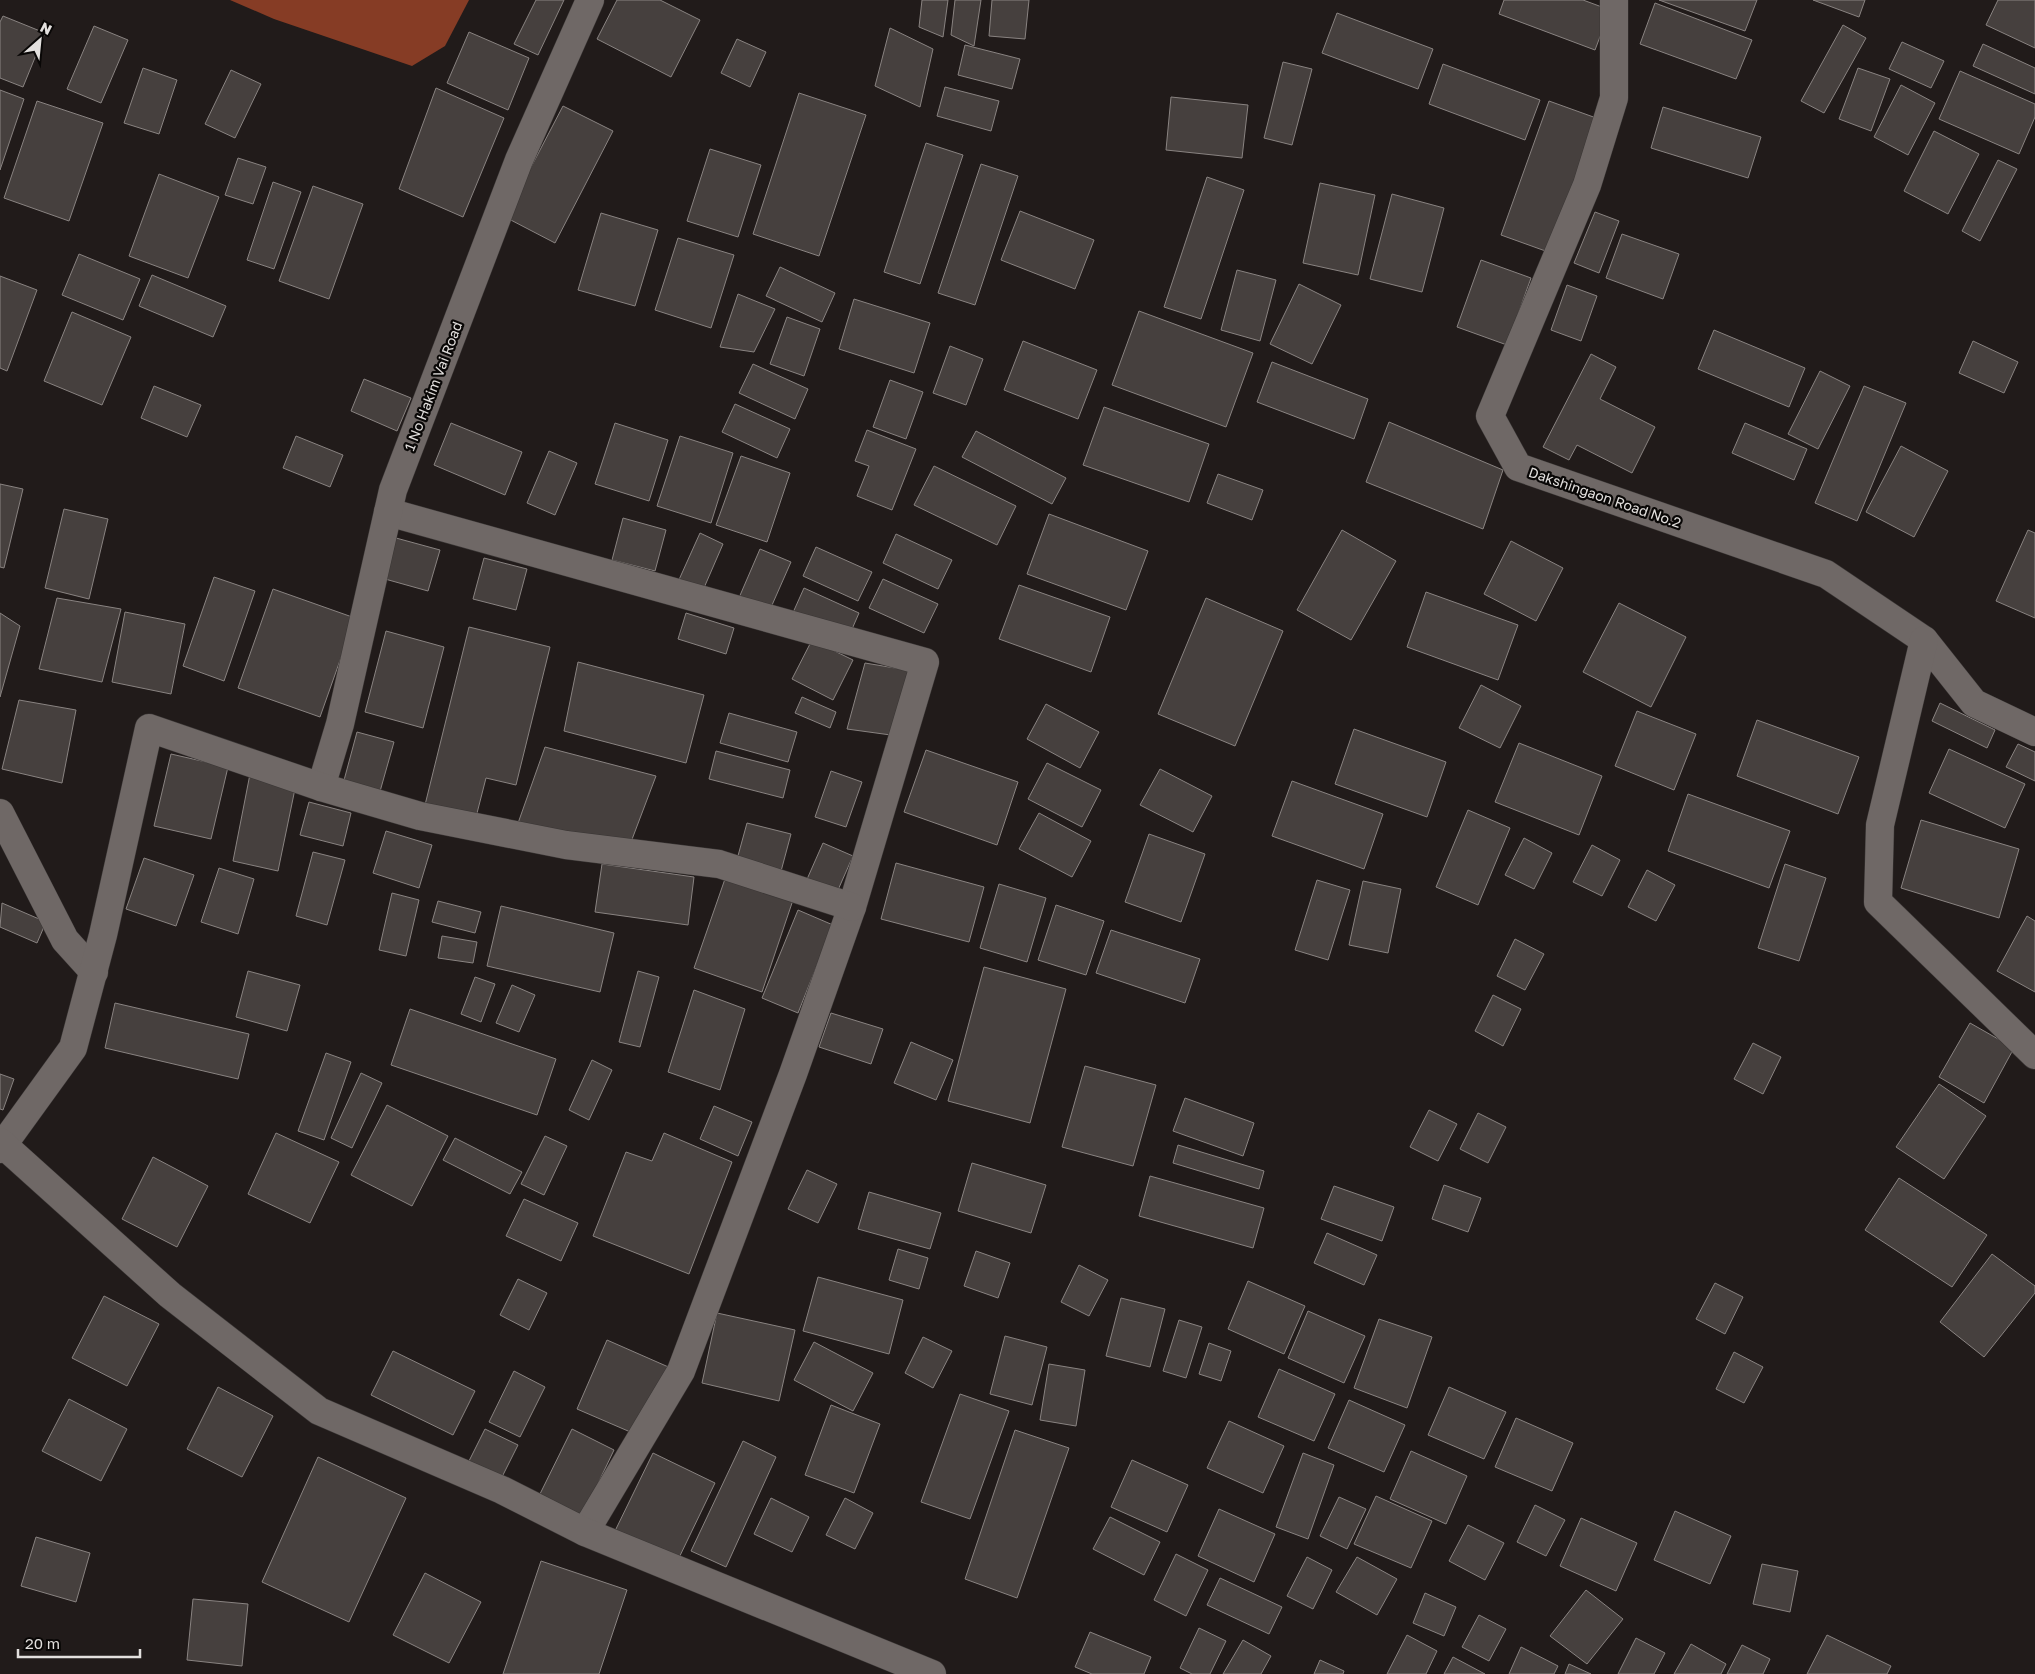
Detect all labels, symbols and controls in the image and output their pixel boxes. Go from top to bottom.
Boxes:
north arrow [15,15,65,65]
text: N [38,18,55,38]
street label: 1 No Hakim Vai Road [401,319,465,453]
street label: Dakshingaon Road No.2 [1527,463,1683,531]
scale bar [18,1626,140,1658]
text: 20 m [25,1634,60,1652]

